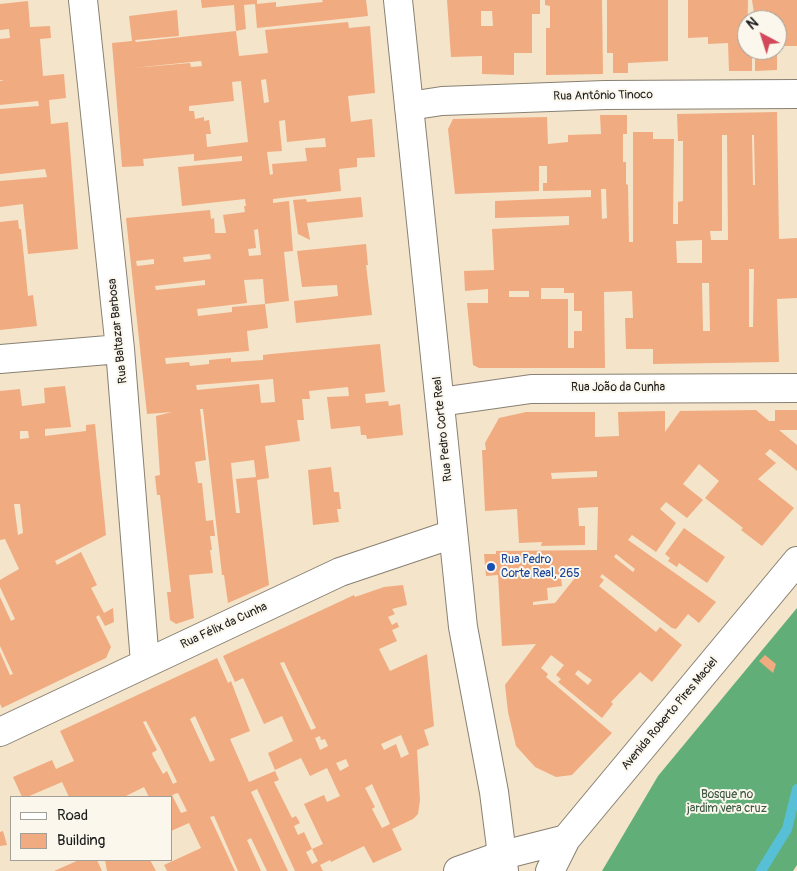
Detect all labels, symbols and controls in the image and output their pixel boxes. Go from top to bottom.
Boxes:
north arrow [737,10,787,60]
text: N [744,14,762,33]
street label: Rua Antônio Tinoco [553,88,653,104]
street label: Rua Baltazar Barbosa [105,278,131,384]
street label: Rua Pedro Corte Real [430,376,456,482]
street label: Rua João da Cunha [571,381,665,395]
place label: Rua Pedro Corte Real, 265 [501,553,580,581]
marker: Rua Pedro Corte Real, 265 [485,561,497,573]
street label: Rua Félix da Cunha [178,600,270,652]
street label: Avenida Roberto Pires Maciel [619,655,721,773]
park label: Bosque no jardim vera cruz [687,788,767,816]
legend [10,796,172,861]
text: Road [57,806,88,825]
text: Building [57,831,105,850]

